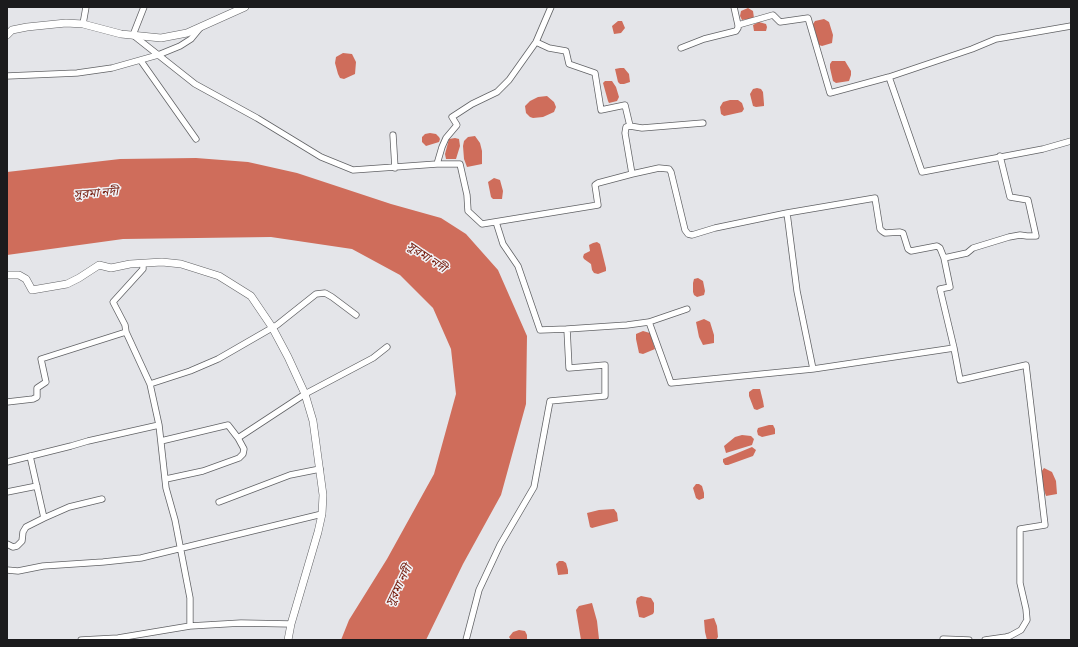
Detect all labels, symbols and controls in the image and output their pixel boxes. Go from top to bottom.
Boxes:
water label: সুরমা নদী [73,185,119,203]
water label: সুরমা নদী [403,240,449,276]
water label: সুরমা নদী [384,563,416,609]

